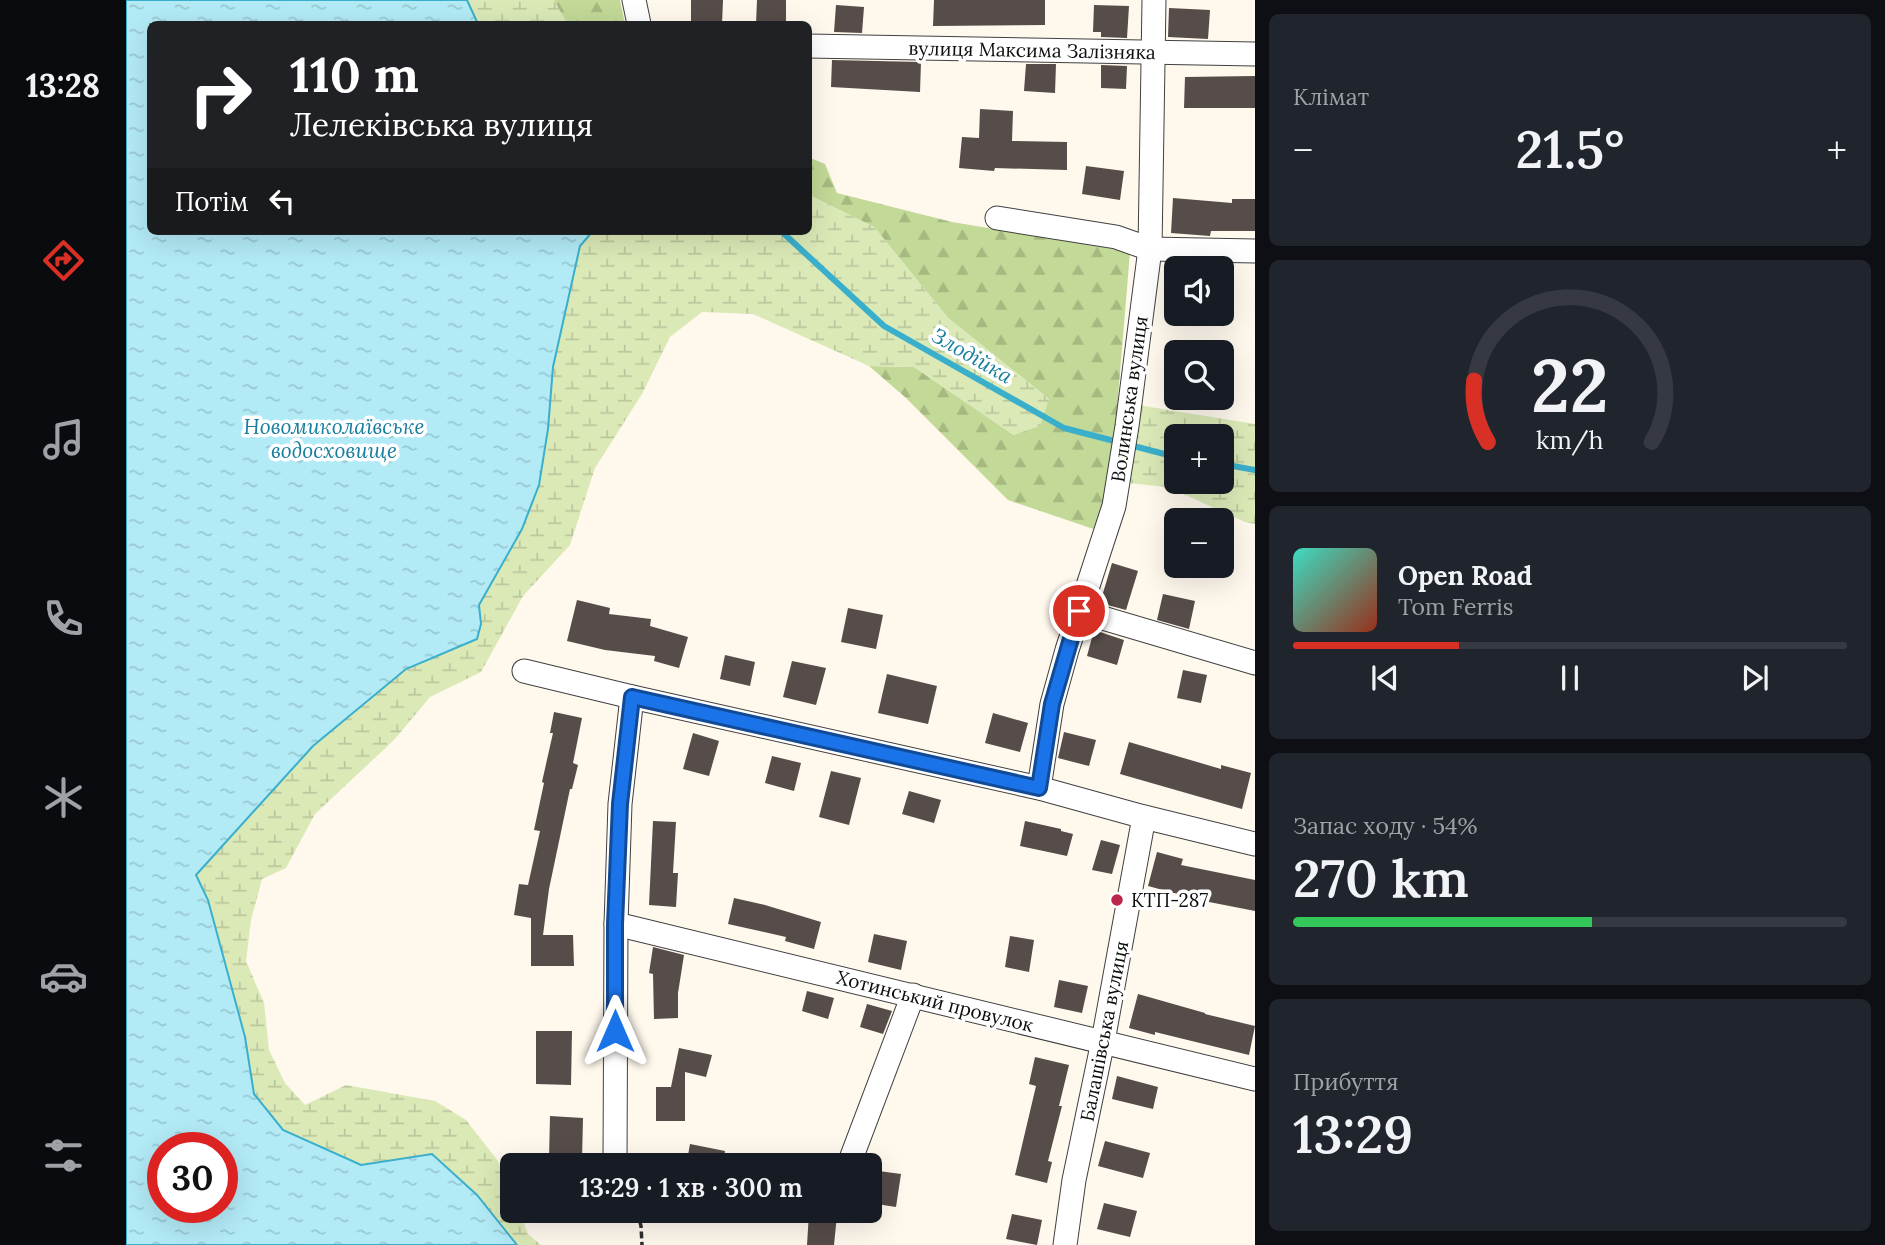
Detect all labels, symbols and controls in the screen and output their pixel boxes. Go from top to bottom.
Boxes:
street label: вулиця Максима Залізняка [908,36,1156,64]
text: 110 m [290,43,419,105]
icon: right [175,49,266,140]
text: 13:28 [26,65,100,106]
text: Клімат [1293,82,1369,111]
text: Лелеківська вулиця [290,104,593,145]
text: 21.5° [1516,116,1624,182]
text: − [1293,126,1313,174]
text: + [1827,126,1847,174]
icon: left [263,182,301,220]
text: Потім [175,185,249,218]
icon: directions [39,236,88,285]
map controls [1164,256,1234,578]
button: sound [1164,256,1234,326]
street label: Волинська вулиця [1105,314,1153,484]
water label: Злодійка [927,322,1018,390]
button: search [1164,340,1234,410]
text: 22 [1531,340,1609,433]
water label: Новомиколаївське водосховище [243,413,425,464]
icon: music [39,415,88,464]
button: + [1164,424,1234,494]
text: km/h [1536,424,1604,456]
button: − [1164,508,1234,578]
text: Open Road [1398,559,1532,592]
pin [1049,581,1109,641]
icon: arrive [1060,592,1098,630]
text: Tom Ferris [1398,592,1513,621]
icon: phone [39,594,88,643]
icon: previous [1366,659,1404,697]
icon: pause [1551,659,1589,697]
icon: next [1736,659,1774,697]
icon: climate [39,773,88,822]
text: Запас ходу · 54% [1293,811,1478,840]
text: 270 km [1293,845,1469,911]
place label: КТП-287 [1131,888,1208,912]
marker: КТП-287 [1109,892,1125,908]
street label: Балашівська вулиця [1075,939,1133,1123]
icon: car [39,952,88,1001]
street label: Хотинський провулок [834,965,1037,1037]
position arrow [578,994,652,1068]
text: Прибуття [1293,1067,1398,1096]
text: 13:29 [1293,1101,1413,1167]
icon: filters [39,1131,88,1180]
speed limit sign: 30 [147,1132,238,1223]
text: 13:29 · 1 хв · 300 m [579,1171,803,1204]

